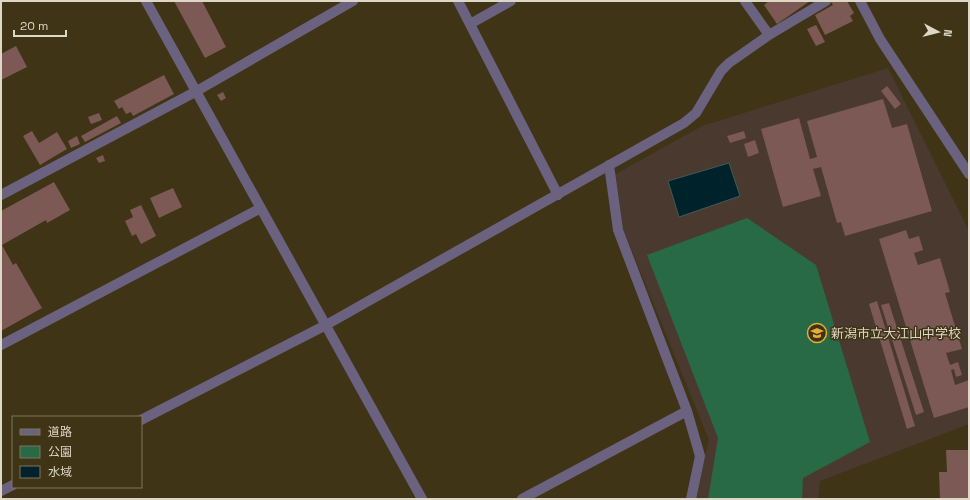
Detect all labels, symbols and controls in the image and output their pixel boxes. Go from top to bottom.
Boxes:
scale bar [14,12,66,38]
north arrow [918,12,958,52]
text: 20 m [20,18,48,34]
text: N [941,29,955,38]
school or university icon: 新潟市立大江山中学校 [806,322,828,344]
place label: 新潟市立大江山中学校 [831,325,961,342]
legend [12,416,142,488]
text: 道路 [48,424,72,440]
text: 公園 [48,444,72,460]
text: 水域 [48,464,72,480]

